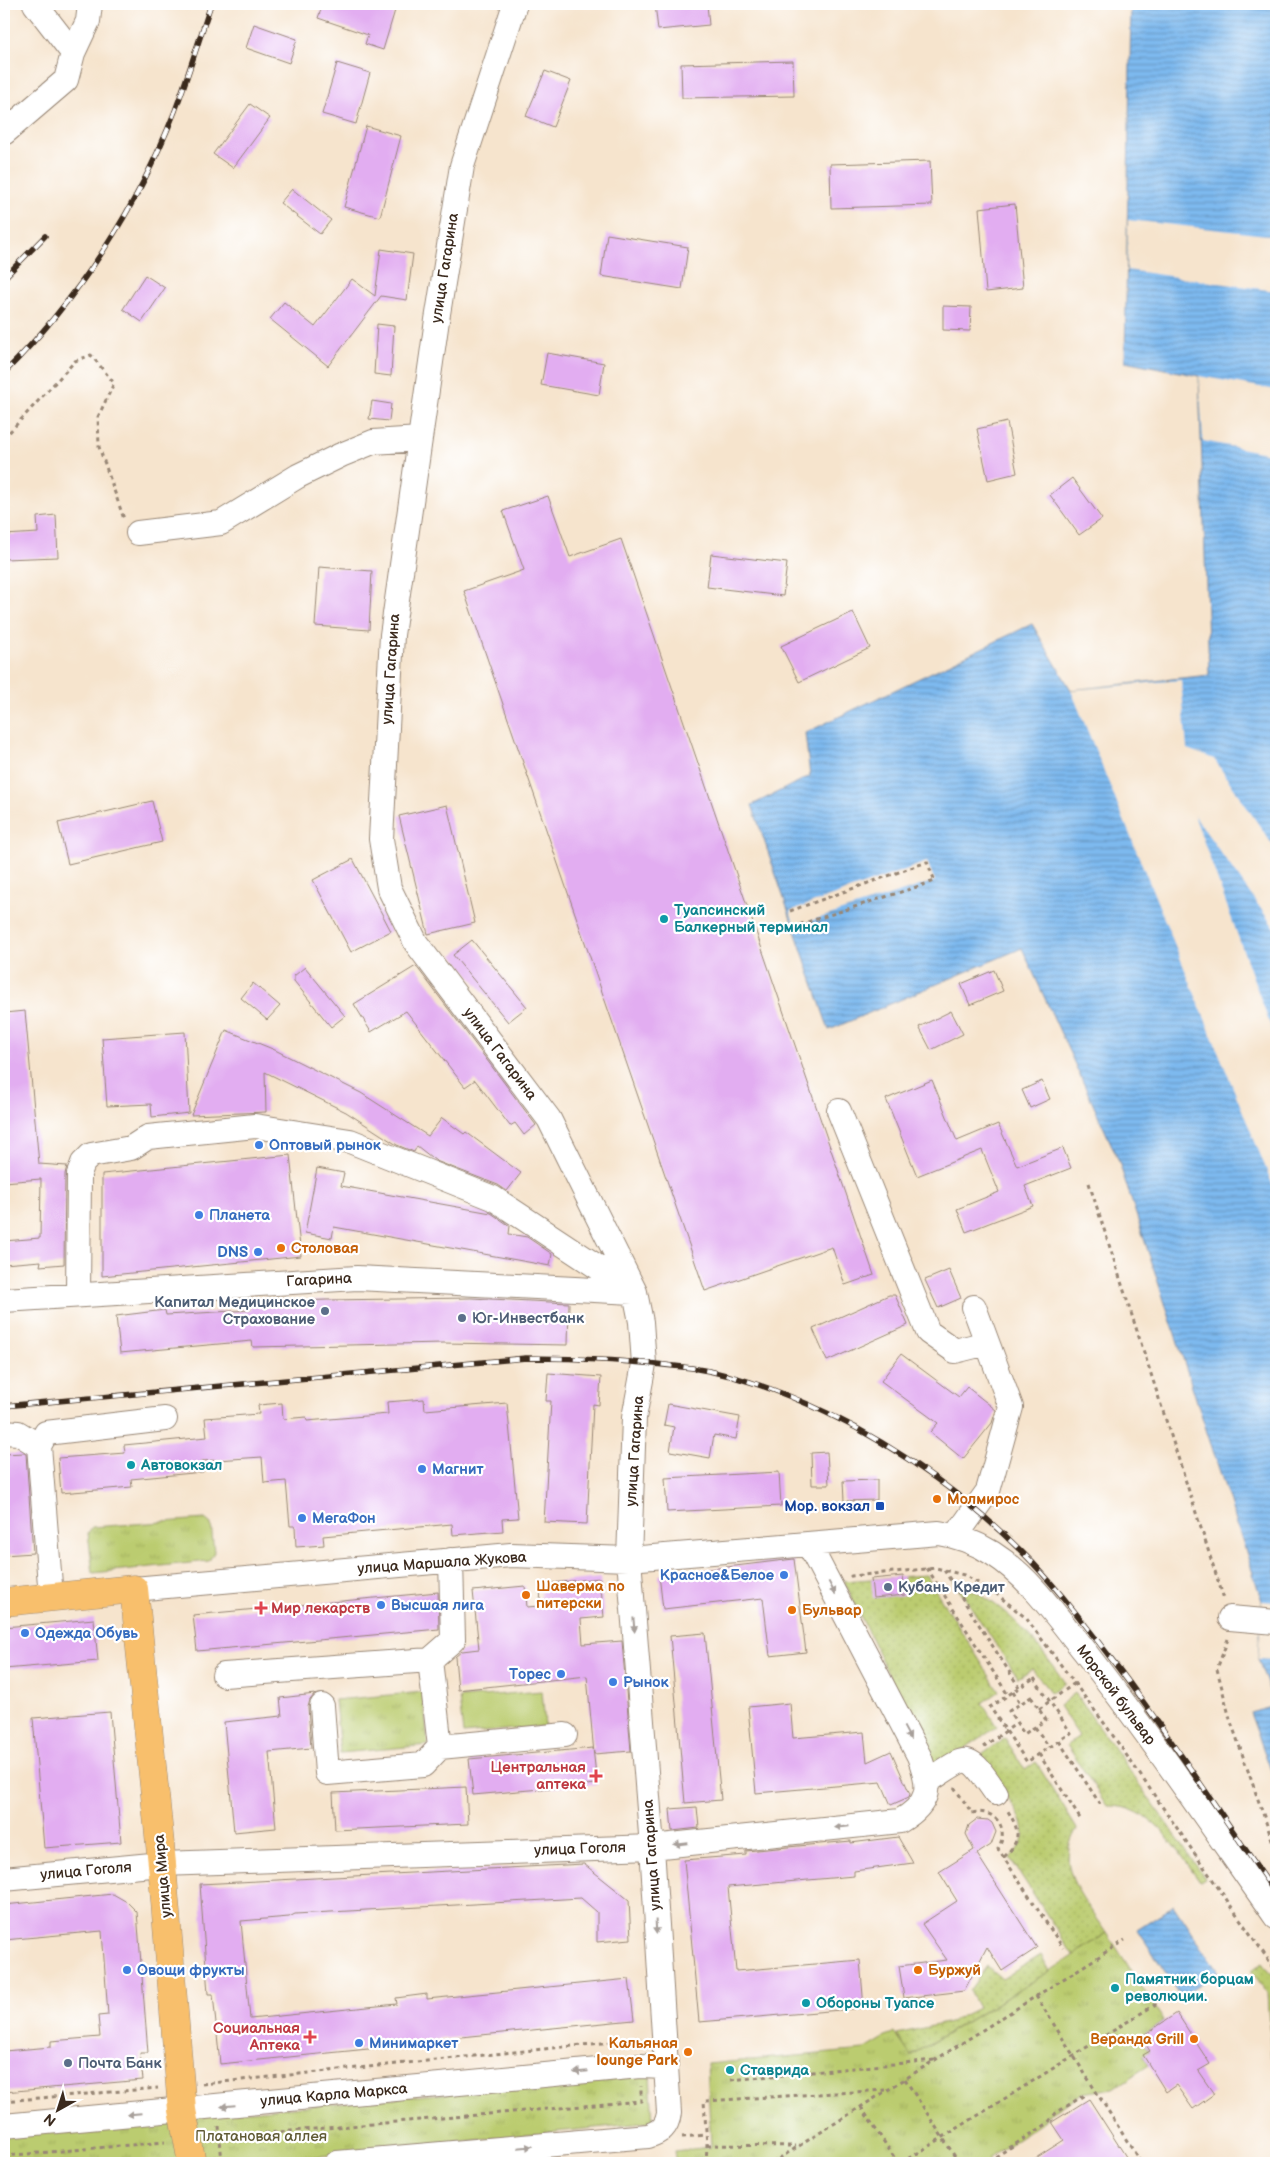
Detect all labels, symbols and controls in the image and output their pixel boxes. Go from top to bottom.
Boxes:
street label: улица Гагарина [427,211,463,324]
street label: улица Гагарина [378,613,404,725]
place label: Туапсинский Балкерный терминал [674,901,828,937]
marker: Туапсинский Балкерный терминал [658,913,670,925]
street label: улица Гагарина [459,1004,541,1104]
place label: Оптовый рынок [269,1136,382,1155]
marker: Оптовый рынок [253,1139,265,1151]
place label: Планета [209,1206,270,1225]
marker: Планета [193,1209,205,1221]
place label: Столовая [291,1239,359,1258]
marker: Столовая [275,1242,287,1254]
place label: DNS [217,1243,248,1262]
marker: DNS [252,1246,264,1258]
street label: Гагарина [286,1269,352,1291]
place label: Капитал Медицинское Страхование [154,1293,315,1329]
marker: Капитал Медицинское Страхование [319,1305,331,1317]
place label: Юг-Инвестбанк [472,1309,585,1328]
marker: Юг-Инвестбанк [456,1312,468,1324]
street label: улица Гагарина [622,1395,648,1507]
place label: Автовокзал [140,1456,222,1475]
marker: Автовокзал [125,1459,137,1471]
place label: Магнит [432,1460,484,1479]
marker: Магнит [416,1463,428,1475]
place label: Молмирос [947,1490,1020,1509]
marker: Молмирос [931,1493,943,1505]
place label: Мор. вокзал [784,1497,870,1516]
marker: Мор. вокзал [874,1500,886,1512]
place label: МегаФон [312,1509,376,1528]
marker: МегаФон [296,1512,308,1524]
street label: улица Маршала Жукова [357,1548,527,1578]
place label: Красное&Белое [660,1566,774,1585]
marker: Красное&Белое [778,1569,790,1581]
place label: Шаверма по питерски [536,1577,625,1613]
place label: Кубань Кредит [898,1578,1006,1597]
one-way arrow [828,1581,836,1596]
marker: Кубань Кредит [882,1581,894,1593]
marker: Шаверма по питерски [520,1589,532,1601]
place label: Высшая лига [391,1596,484,1615]
place label: Мир лекарств [271,1599,370,1618]
marker: Высшая лига [375,1599,387,1611]
place label: Бульвар [802,1601,862,1620]
marker: Мир лекарств [255,1602,267,1614]
marker: Бульвар [786,1604,798,1616]
one-way arrow [630,1617,638,1633]
place label: Одежда Обувь [35,1624,138,1643]
marker: Одежда Обувь [19,1627,31,1639]
street label: Морской бульвар [1072,1641,1160,1749]
place label: Торес [509,1665,551,1684]
marker: Торес [555,1668,567,1680]
place label: Рынок [623,1673,670,1692]
marker: Рынок [607,1676,619,1688]
one-way arrow [903,1725,911,1740]
place label: Центральная аптека [491,1758,586,1794]
marker: Центральная аптека [590,1770,602,1782]
street label: улица Гагарина [639,1799,665,1911]
one-way arrow [834,1823,850,1831]
street label: улица Мира [150,1833,176,1919]
street label: улица Гоголя [534,1838,626,1860]
one-way arrow [672,1840,688,1848]
street label: улица Гоголя [40,1858,132,1884]
one-way arrow [653,1919,661,1935]
place label: Овощи фрукты [137,1961,245,1980]
place label: Буржуй [928,1961,981,1980]
marker: Овощи фрукты [121,1964,133,1976]
marker: Буржуй [912,1964,924,1976]
place label: Памятник борцам революции. [1125,1970,1254,2006]
marker: Памятник борцам революции. [1109,1982,1121,1994]
place label: Обороны Туапсе [816,1994,934,2013]
marker: Обороны Туапсе [800,1997,812,2009]
place label: Социальная Аптека [213,2019,300,2055]
place label: Веранда Grill [1090,2030,1184,2049]
marker: Социальная Аптека [304,2031,316,2043]
marker: Веранда Grill [1188,2033,1200,2045]
place label: Минимаркет [369,2034,459,2053]
place label: Кальяная lounge Park [597,2034,678,2070]
marker: Минимаркет [353,2037,365,2049]
marker: Кальяная lounge Park [682,2046,694,2058]
place label: Почта Банк [78,2054,162,2073]
marker: Почта Банк [62,2057,74,2069]
place label: Ставрида [740,2061,809,2080]
marker: Ставрида [724,2064,736,2076]
one-way arrow [573,2068,589,2076]
street label: улица Карла Маркса [260,2079,409,2111]
north arrow [32,2084,82,2134]
one-way arrow [219,2102,235,2110]
text: N [41,2110,60,2130]
one-way arrow [125,2110,141,2118]
park label: Платановая аллея [195,2127,327,2146]
one-way arrow [517,2142,533,2150]

